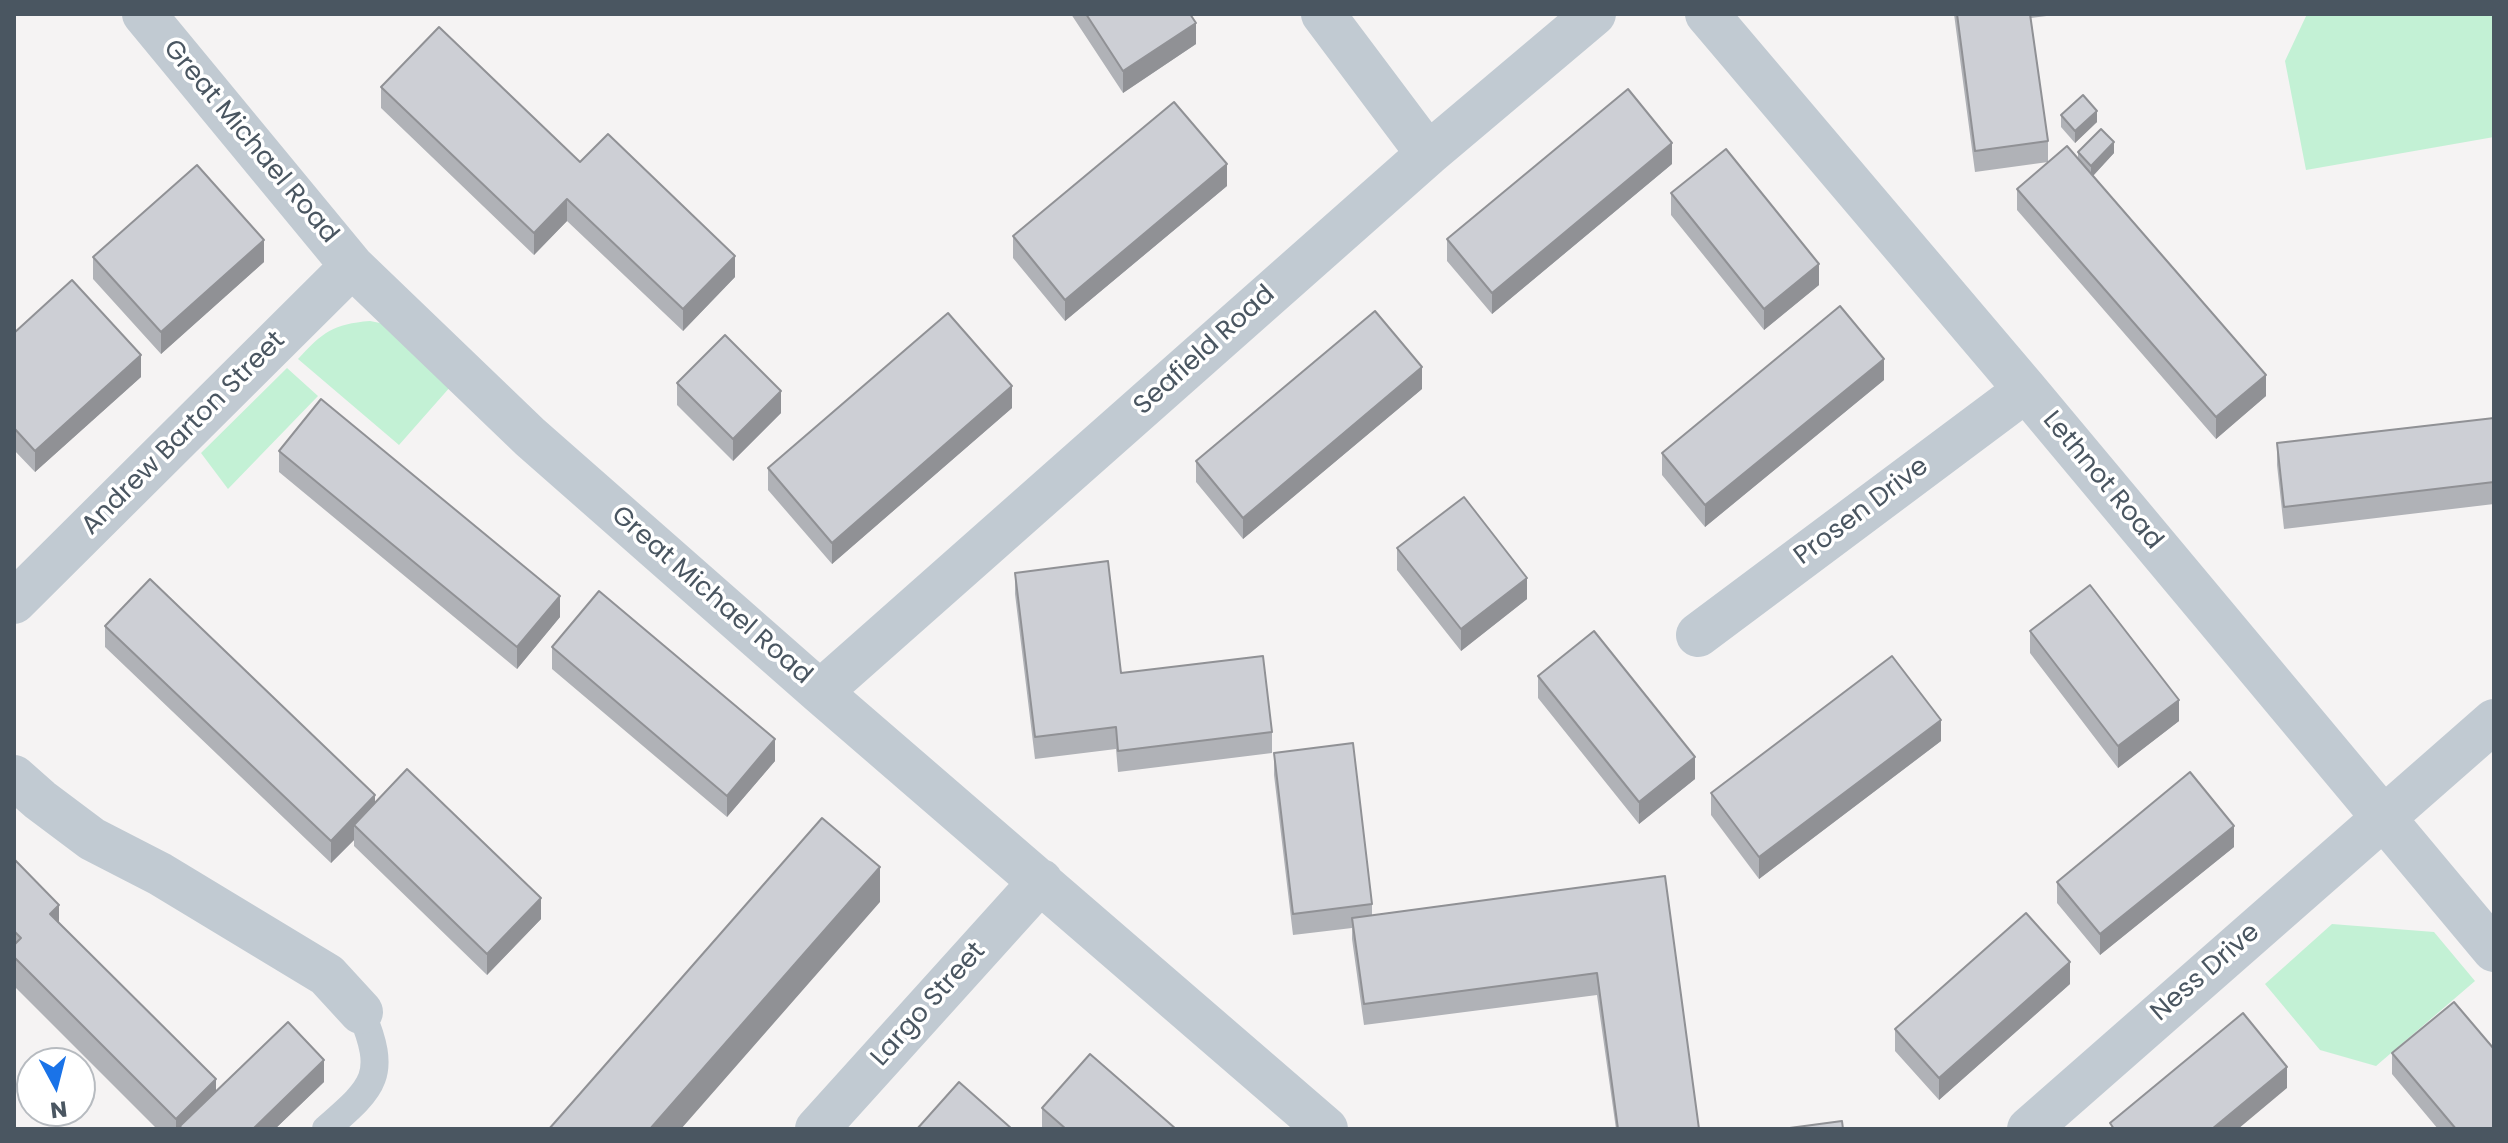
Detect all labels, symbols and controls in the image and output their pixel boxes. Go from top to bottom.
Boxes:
street label: Great Michael Road [156,34,344,250]
street label: Seafield Road [1128,280,1282,422]
street label: Andrew Barton Street [76,326,292,542]
street label: Lethnot Road [2035,406,2169,556]
street label: Prosen Drive [1789,451,1935,573]
street label: Great Michael Road [604,500,818,692]
street label: Ness Drive [2145,917,2267,1029]
street label: Largo Street [865,937,993,1073]
north arrow [16,1047,96,1127]
text: N [49,1093,69,1126]

